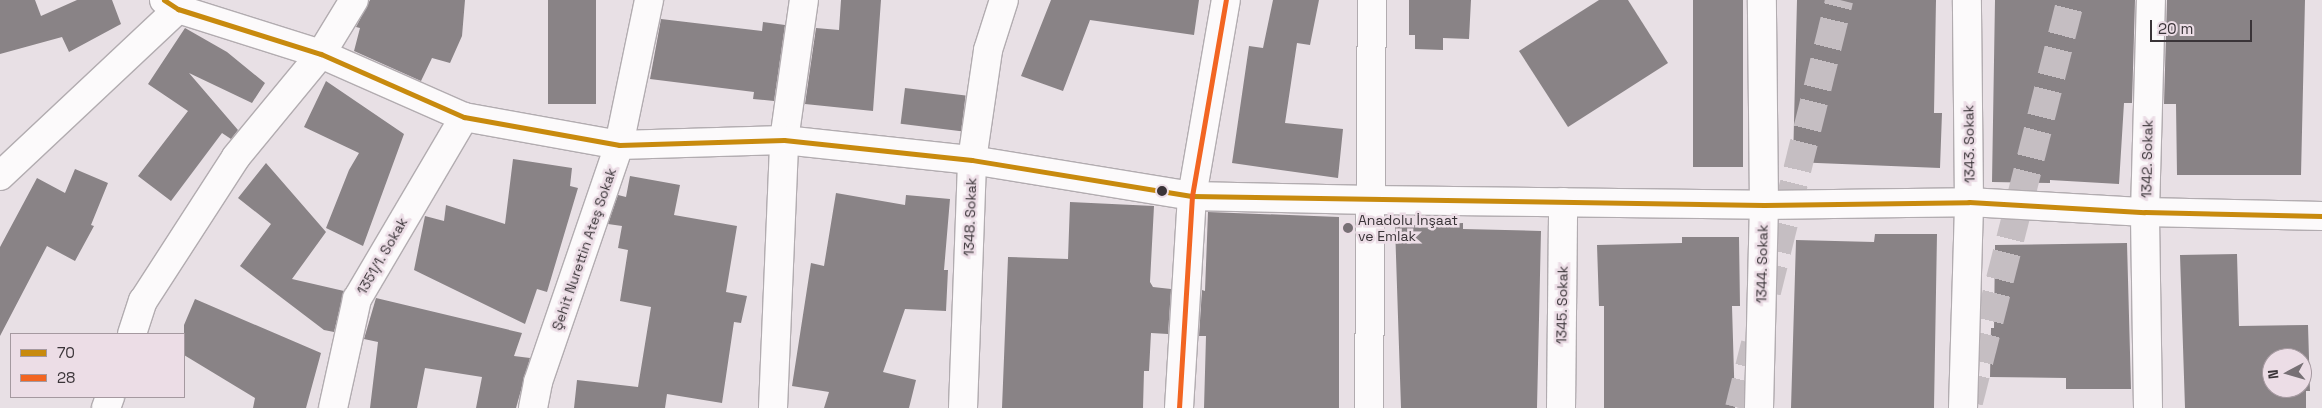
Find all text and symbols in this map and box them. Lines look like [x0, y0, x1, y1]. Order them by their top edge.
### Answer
scale bar [2152, 10, 2254, 42]
text: 20 m [2158, 19, 2193, 38]
street label: 1343. Sokak [1960, 104, 1978, 184]
street label: 1342. Sokak [2138, 119, 2156, 199]
street label: Şehit Nurettin Ateş Sokak [548, 165, 620, 333]
street label: 1348. Sokak [960, 177, 980, 257]
unlabelled marker [1157, 186, 1167, 196]
place label: Anadolu İnşaat ve Emlak [1358, 212, 1458, 244]
street label: 1351/1. Sokak [353, 214, 411, 298]
marker: Anadolu İnşaat ve Emlak [1342, 222, 1354, 234]
street label: 1344. Sokak [1753, 224, 1771, 304]
street label: 1345. Sokak [1553, 265, 1571, 345]
legend [10, 333, 185, 398]
text: 70 [57, 343, 75, 362]
north arrow [2262, 348, 2312, 398]
text: 28 [57, 368, 75, 387]
text: N [2264, 369, 2283, 380]

